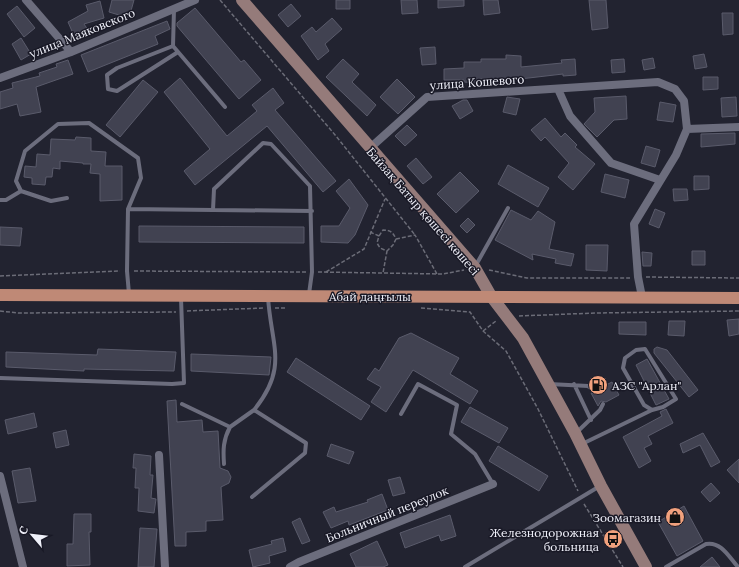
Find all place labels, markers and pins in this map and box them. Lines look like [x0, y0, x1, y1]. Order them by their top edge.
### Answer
fuel station icon: АЗС "Арлан" [587, 374, 609, 396]
place label: АЗС "Арлан" [611, 378, 681, 393]
shop icon: Зоомагазин [664, 506, 686, 528]
place label: Зоомагазин [593, 510, 661, 525]
place label: Железнодорожная больница [490, 525, 599, 554]
bus stop icon: Железнодорожная больница [602, 528, 624, 550]

